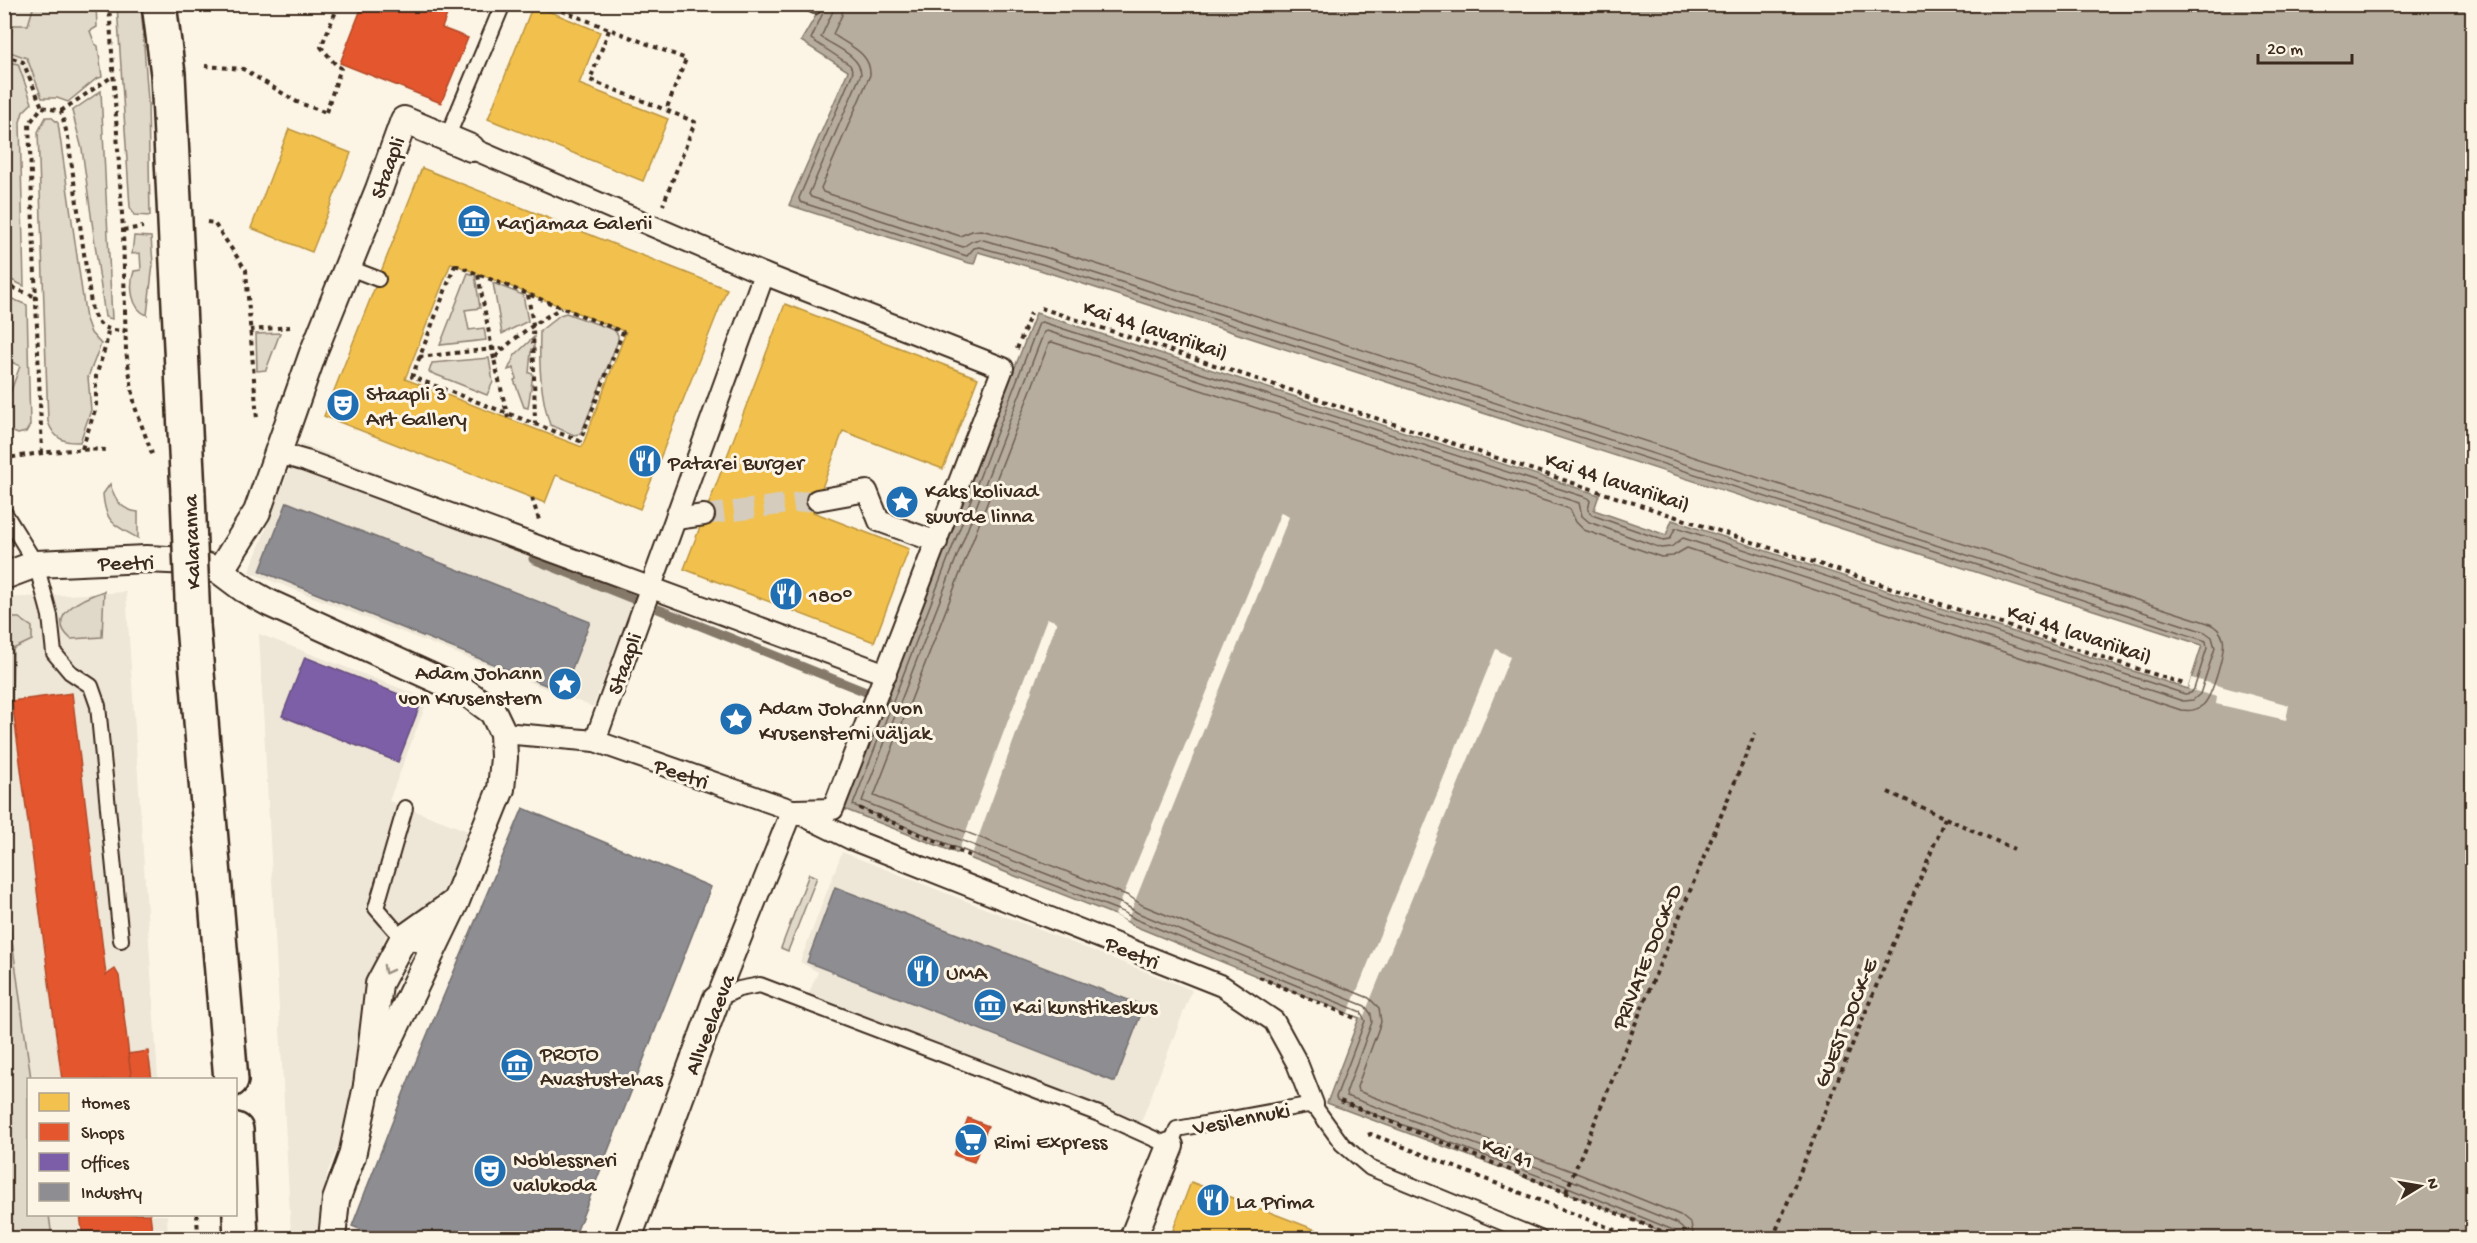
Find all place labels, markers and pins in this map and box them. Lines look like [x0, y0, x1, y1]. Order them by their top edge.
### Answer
museum icon: Karjamaa Galerii [456, 203, 492, 239]
place label: Karjamaa Galerii [497, 212, 653, 238]
place label: Staapli 3 Art Gallery [366, 383, 467, 434]
theatre icon: Staapli 3 Art Gallery [325, 387, 361, 423]
restaurant icon: Patarei Burger [627, 443, 663, 479]
place label: Patarei Burger [667, 452, 806, 478]
place label: Kaks kolivad suurde linna [925, 480, 1040, 531]
place icon: Kaks kolivad suurde linna [884, 484, 920, 520]
restaurant icon: 180° [768, 576, 804, 612]
place label: 180° [808, 585, 852, 611]
place label: Adam Johann von Krusenstern [398, 662, 543, 713]
place icon: Adam Johann von Krusenstern [547, 666, 583, 702]
place label: Adam Johann von Krusensterni väljak [759, 697, 933, 748]
place icon: Adam Johann von Krusensterni väljak [718, 701, 754, 737]
restaurant icon: UMA [905, 953, 941, 989]
place label: UMA [946, 962, 988, 988]
museum icon: Kai kunstikeskus [972, 987, 1008, 1023]
place label: Kai kunstikeskus [1013, 996, 1158, 1022]
place label: PROTO Avastustehas [539, 1043, 664, 1094]
museum icon: PROTO Avastustehas [499, 1047, 535, 1083]
supermarket icon: Rimi Express [953, 1122, 989, 1158]
place label: Rimi Express [994, 1131, 1108, 1157]
place label: Noblessneri valukoda [513, 1149, 617, 1200]
theatre icon: Noblessneri valukoda [472, 1153, 508, 1189]
restaurant icon: La Prima [1195, 1182, 1231, 1218]
place label: La Prima [1236, 1191, 1315, 1217]

